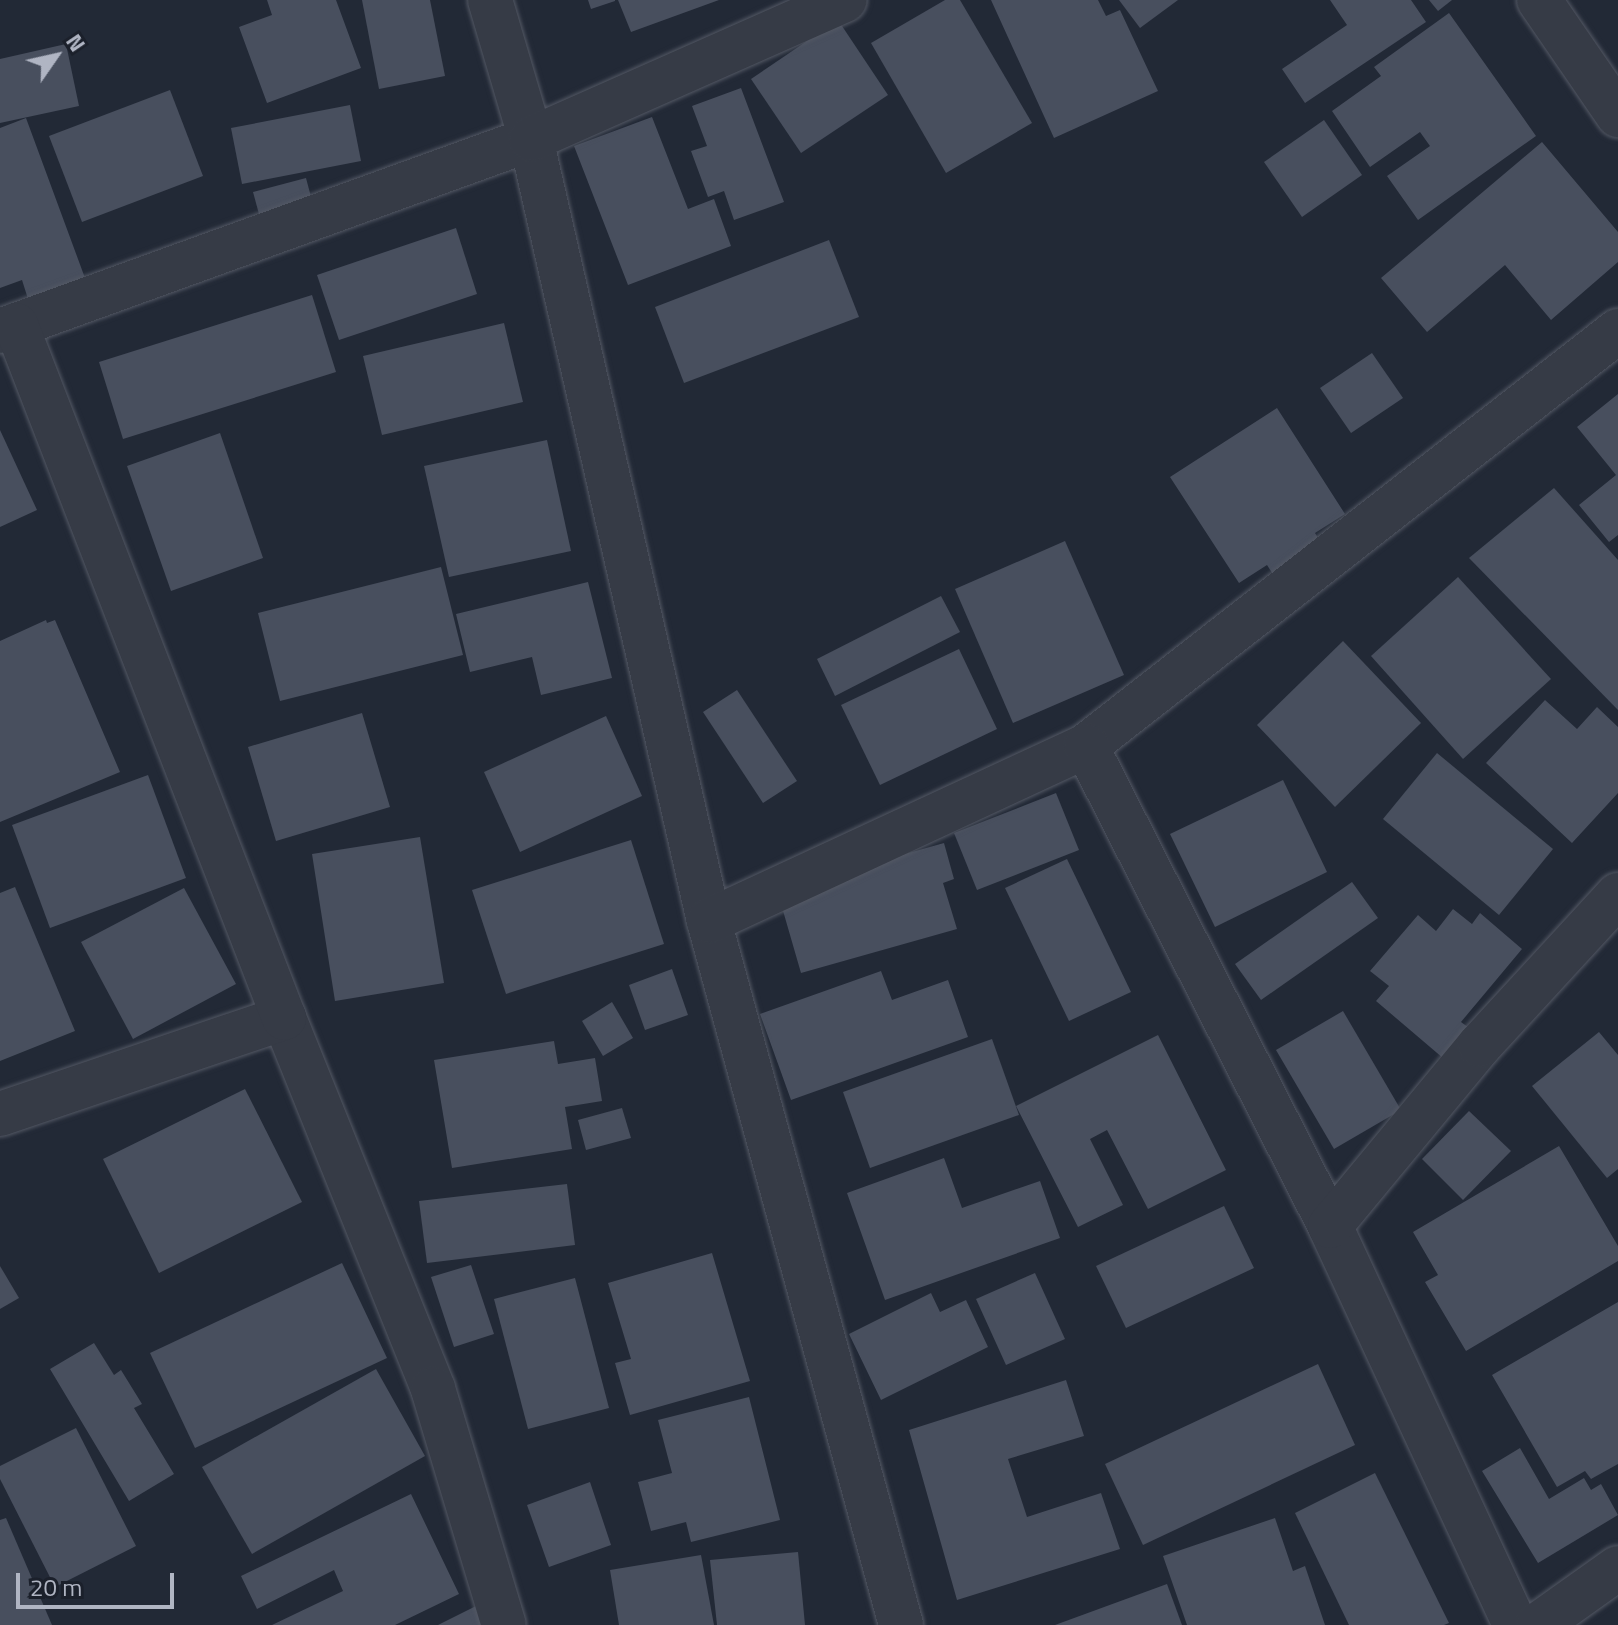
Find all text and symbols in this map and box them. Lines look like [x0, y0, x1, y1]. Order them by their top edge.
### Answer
north arrow [16, 16, 96, 96]
text: N [58, 27, 94, 58]
scale bar [20, 1557, 178, 1607]
text: 20 m [30, 1569, 82, 1605]

